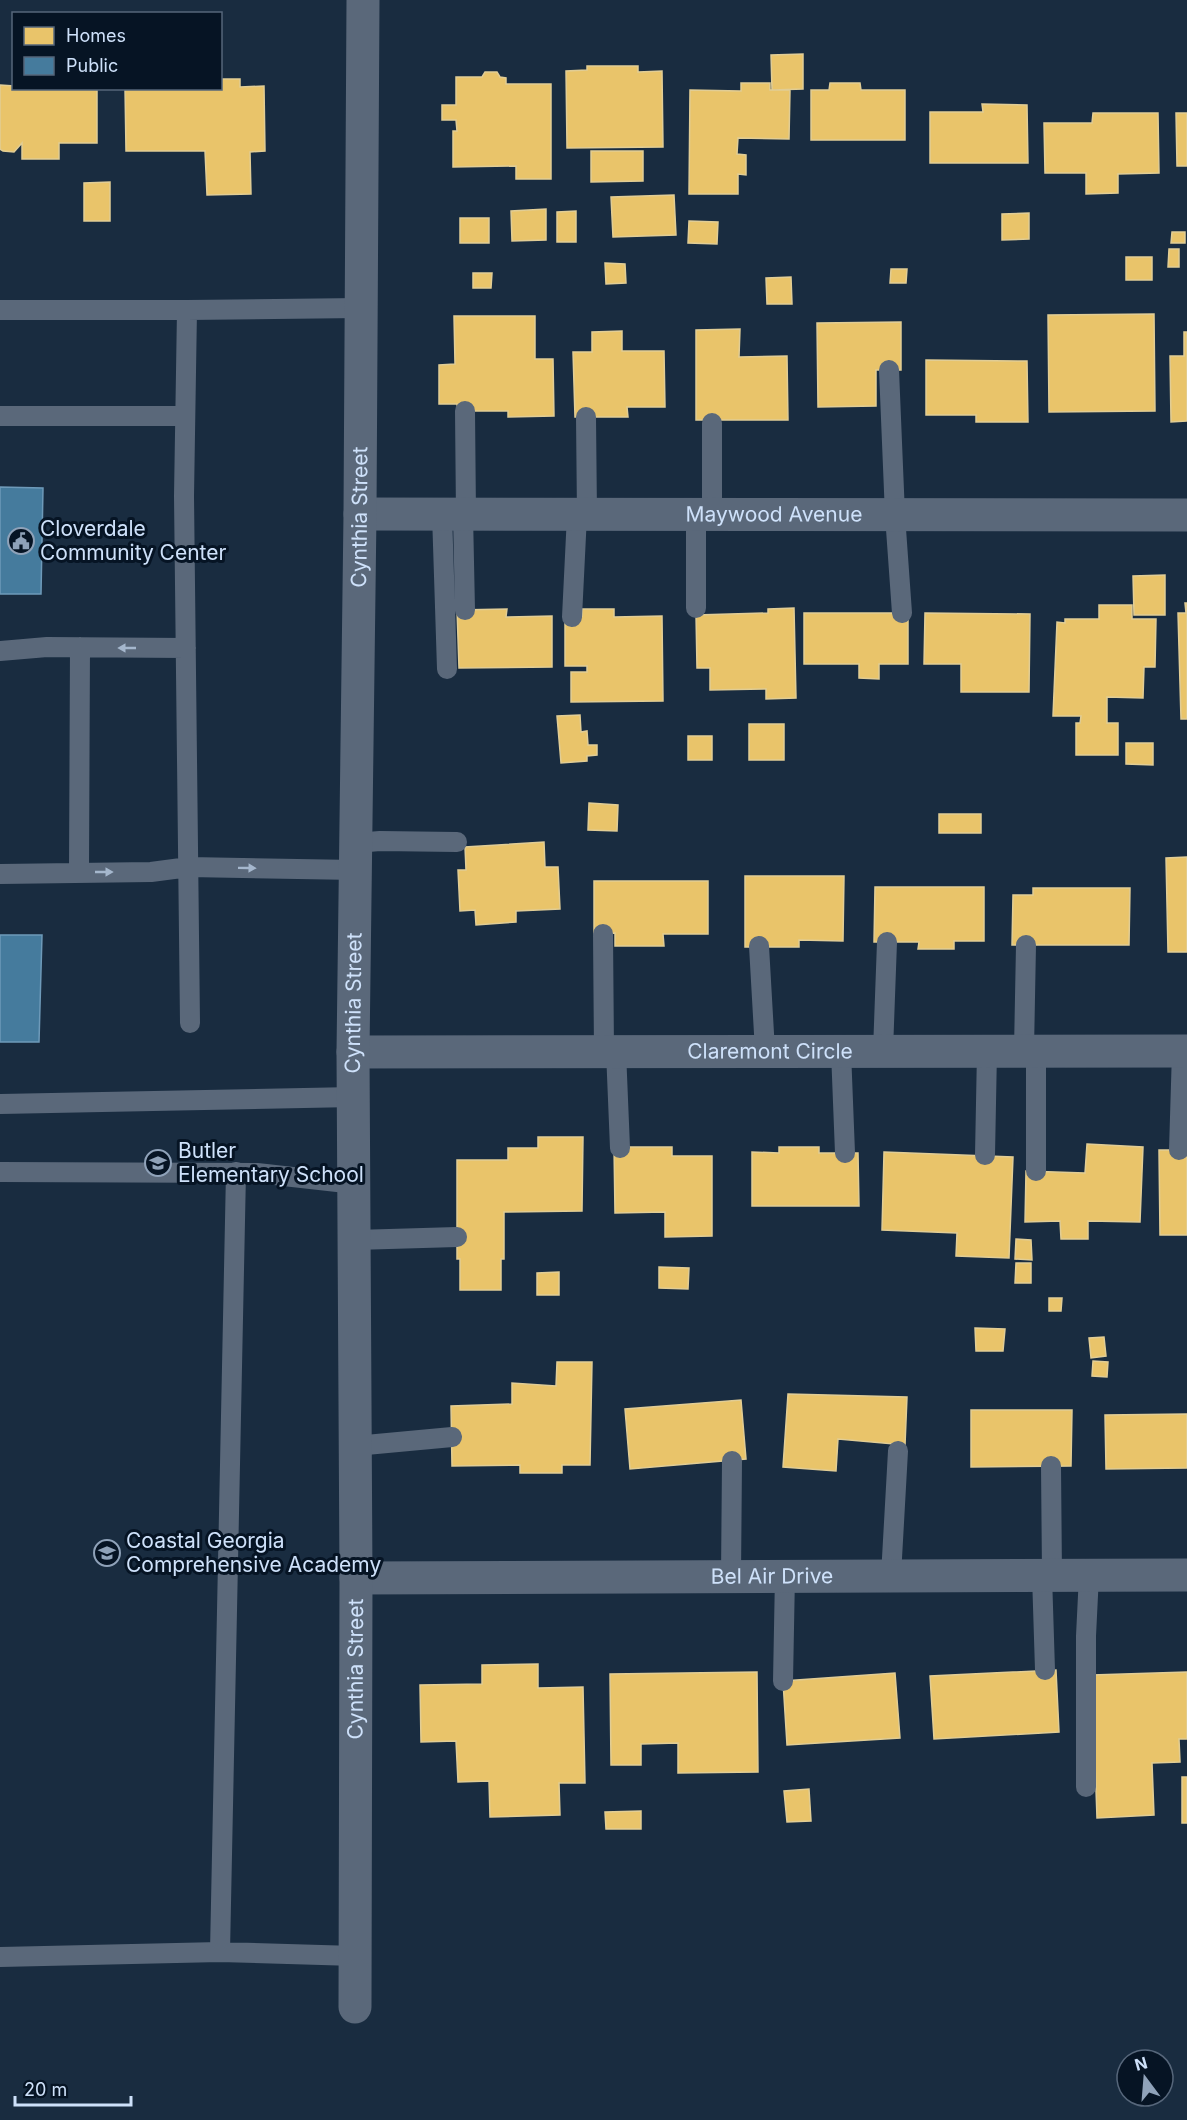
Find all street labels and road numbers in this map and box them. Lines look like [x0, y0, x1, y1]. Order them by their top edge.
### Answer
street label: Cynthia Street [346, 446, 372, 588]
street label: Maywood Avenue [686, 501, 862, 527]
street label: Cynthia Street [340, 932, 367, 1074]
street label: Claremont Circle [687, 1038, 853, 1064]
street label: Bel Air Drive [711, 1563, 833, 1589]
street label: Cynthia Street [343, 1598, 368, 1740]

